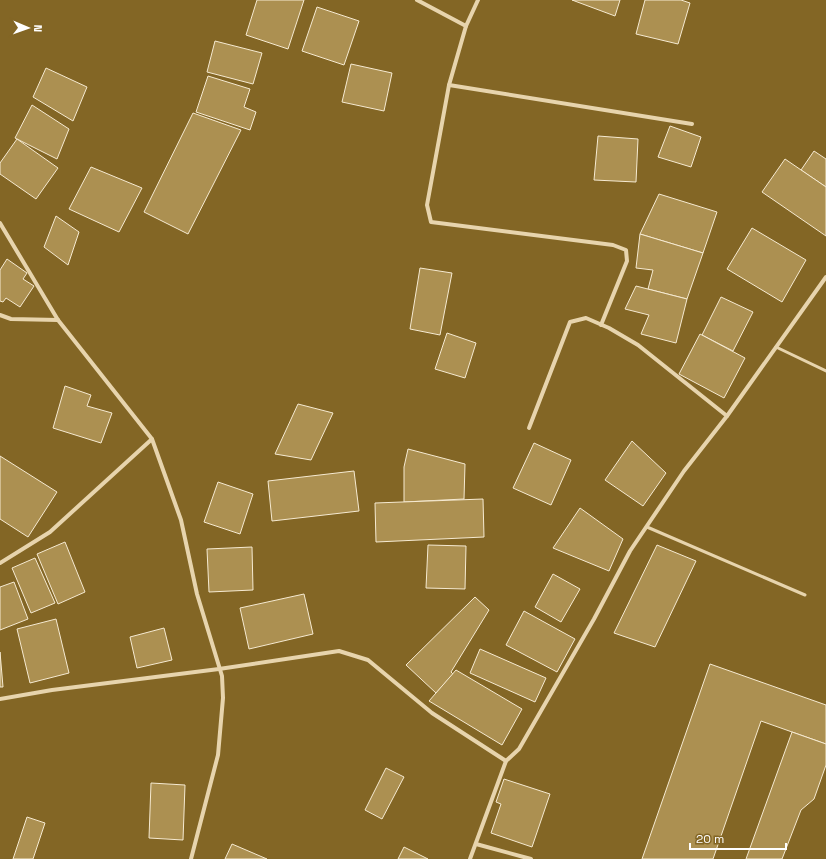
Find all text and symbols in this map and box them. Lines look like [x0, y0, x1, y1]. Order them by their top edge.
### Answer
north arrow [8, 8, 48, 48]
text: N [31, 24, 45, 32]
scale bar [690, 825, 786, 851]
text: 20 m [696, 831, 724, 847]

